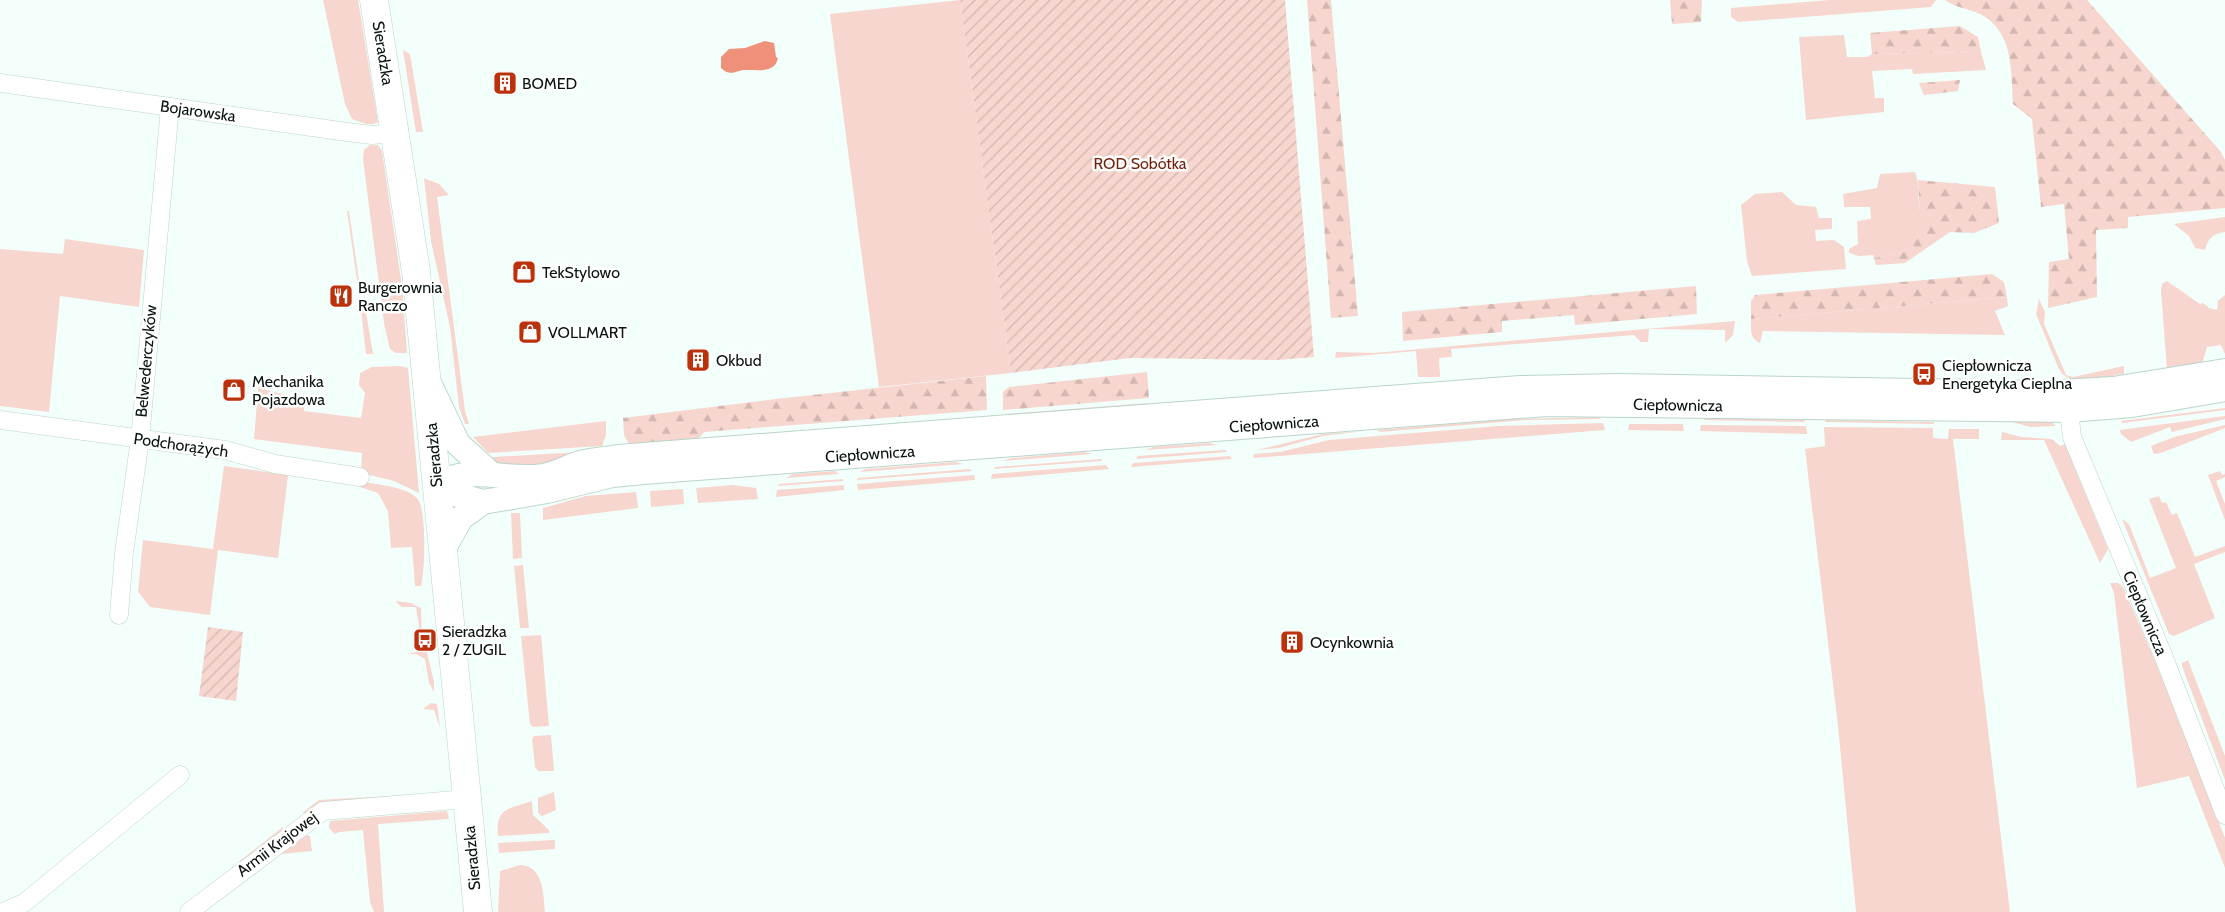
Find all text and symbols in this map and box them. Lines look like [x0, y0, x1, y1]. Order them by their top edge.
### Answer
street label: Sieradzka [369, 20, 397, 87]
building icon: BOMED [492, 70, 518, 96]
place label: BOMED [522, 74, 577, 93]
street label: Bojarowska [159, 96, 237, 126]
park label: ROD Sobótka [1093, 154, 1187, 173]
shop icon: TekStylowo [511, 259, 537, 285]
place label: TekStylowo [542, 263, 620, 282]
place label: Burgerownia Ranczo [358, 278, 442, 315]
restaurant icon: Burgerownia Ranczo [328, 283, 354, 309]
street label: Belwederczyków [132, 303, 160, 418]
shop icon: VOLLMART [517, 319, 543, 345]
place label: VOLLMART [548, 323, 627, 342]
building icon: Okbud [685, 347, 711, 373]
place label: Okbud [716, 351, 762, 370]
place label: Ciepłownicza Energetyka Cieplna [1942, 356, 2072, 393]
bus stop icon: Ciepłownicza Energetyka Cieplna [1911, 361, 1937, 387]
place label: Mechanika Pojazdowa [252, 372, 325, 409]
shop icon: Mechanika Pojazdowa [221, 377, 247, 403]
street label: Ciepłownicza [1633, 395, 1723, 415]
street label: Ciepłownicza [1229, 411, 1320, 437]
street label: Sieradzka [422, 422, 446, 488]
street label: Podchorążych [132, 429, 230, 461]
street label: Ciepłownicza [825, 441, 916, 467]
street label: Ciepłownicza [2119, 568, 2171, 658]
place label: Sieradzka 2 / ZUGIL [442, 622, 507, 659]
bus stop icon: Sieradzka 2 / ZUGIL [412, 627, 438, 653]
building icon: Ocynkownia [1279, 629, 1305, 655]
place label: Ocynkownia [1310, 633, 1394, 652]
street label: Armii Krajowej [233, 807, 321, 881]
street label: Sieradzka [460, 825, 484, 891]

